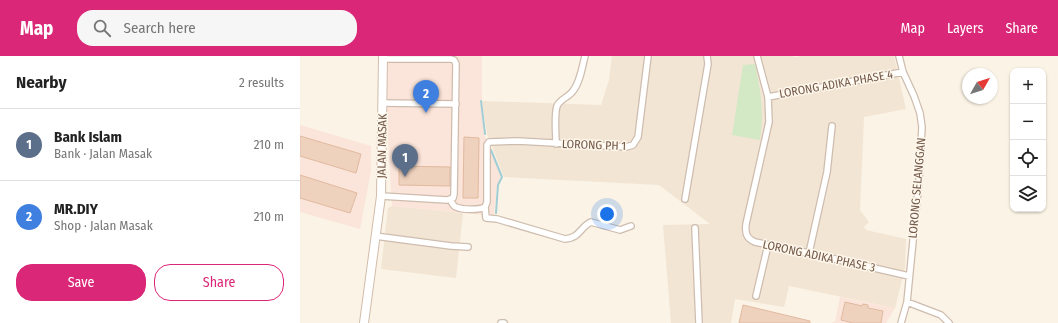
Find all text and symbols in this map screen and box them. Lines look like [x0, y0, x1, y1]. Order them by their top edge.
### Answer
search box [77, 10, 357, 46]
text: Map [20, 17, 53, 40]
icon: search [91, 17, 113, 39]
text: Search here [123, 19, 196, 37]
text: Map [901, 20, 925, 37]
text: Layers [947, 20, 983, 37]
text: Share [1005, 20, 1038, 37]
street label: LORONG ADIKA PHASE 4 [778, 67, 894, 101]
north arrow [962, 68, 998, 104]
map controls [1010, 68, 1046, 212]
button: + [1010, 68, 1046, 104]
text: Nearby [16, 72, 67, 93]
text: 2 results [239, 75, 284, 90]
pin: 2 [413, 80, 439, 113]
button: − [1010, 104, 1046, 140]
street label: JALAN MASAK [374, 113, 390, 178]
text: Bank Islam [54, 128, 122, 146]
text: 1 [26, 137, 32, 152]
text: 210 m [254, 137, 284, 152]
street label: LORONG PH 1 [562, 137, 626, 153]
street label: LORONG SELANGGAN [906, 137, 928, 239]
button: locate [1010, 140, 1046, 176]
pin: 1 [392, 144, 418, 177]
text: Bank · Jalan Masak [54, 146, 152, 161]
button: layers [1010, 176, 1046, 212]
text: MR.DIY [54, 200, 98, 218]
your location [597, 204, 617, 224]
text: 2 [26, 209, 32, 224]
text: 210 m [254, 209, 284, 224]
text: Shop · Jalan Masak [54, 218, 153, 233]
street label: LORONG ADIKA PHASE 3 [761, 237, 877, 275]
button: Save [16, 264, 146, 301]
button: Share [154, 264, 284, 301]

